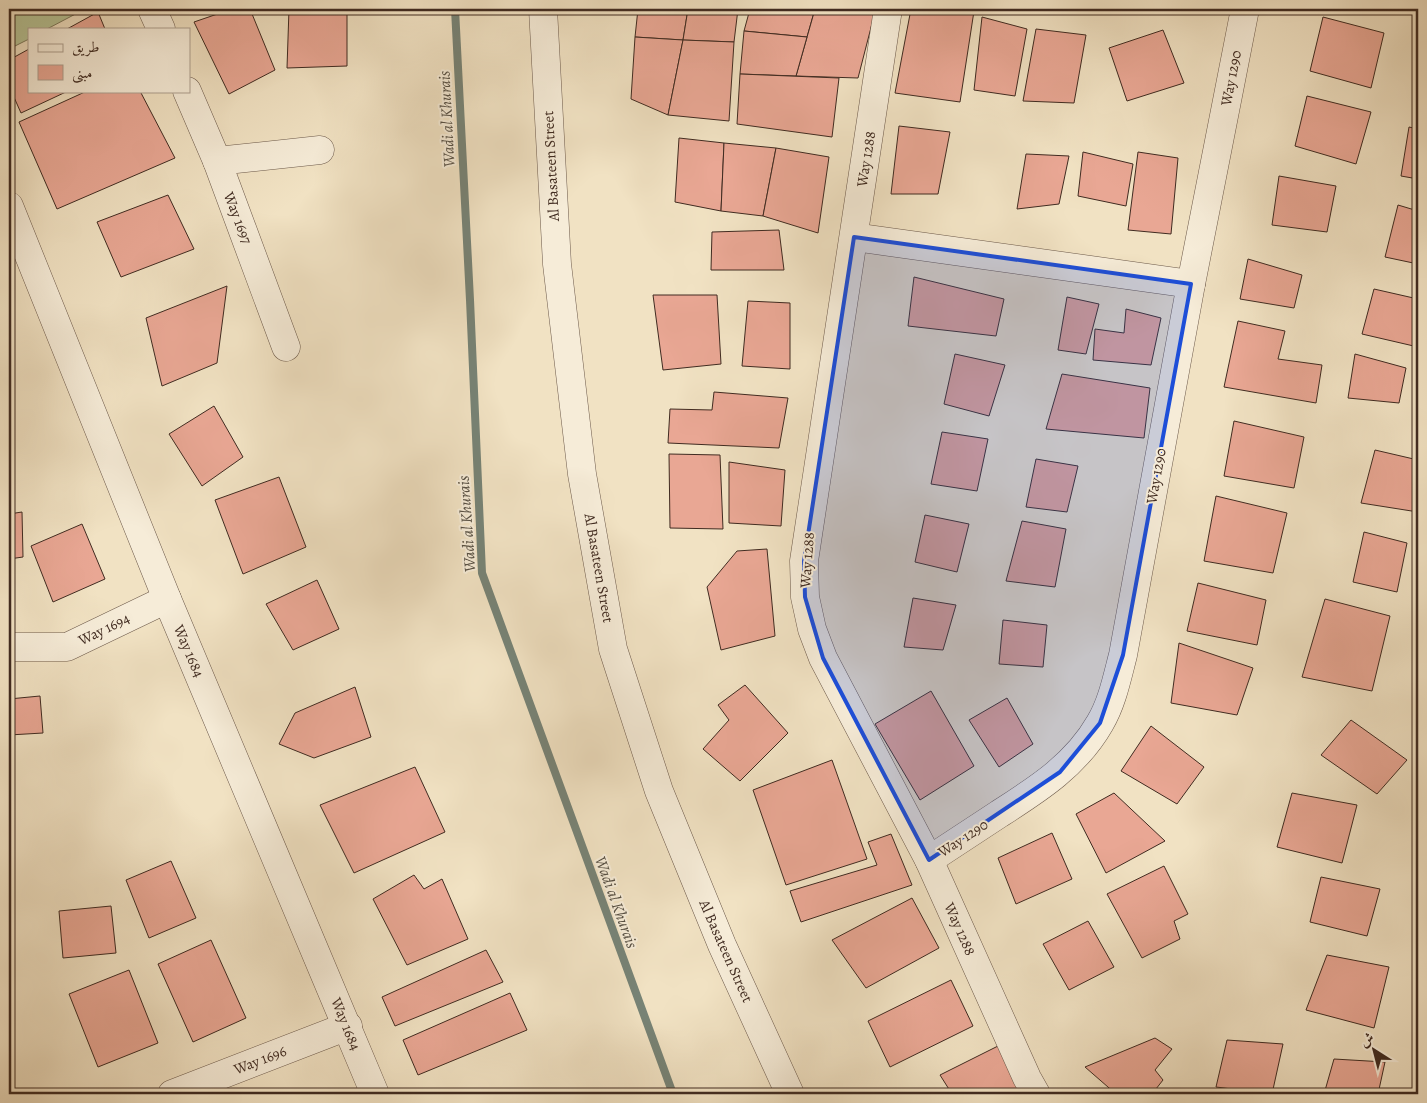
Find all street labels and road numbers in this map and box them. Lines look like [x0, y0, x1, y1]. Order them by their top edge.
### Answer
street label: Way 1290 [1216, 48, 1246, 108]
street label: Al Basateen Street [538, 110, 564, 223]
street label: Way 1288 [852, 130, 880, 189]
street label: Way 1697 [219, 188, 257, 248]
street label: Way 1290 [1141, 447, 1171, 506]
street label: Al Basateen Street [579, 511, 618, 624]
street label: Way 1288 [795, 531, 819, 590]
street label: Way 1694 [74, 608, 133, 650]
street label: Way 1684 [169, 621, 209, 681]
street label: Way 1290 [933, 814, 992, 862]
street label: Al Basateen Street [694, 896, 758, 1006]
street label: Way 1288 [939, 898, 981, 959]
street label: Way 1684 [326, 994, 366, 1054]
street label: Way 1696 [230, 1041, 289, 1080]

